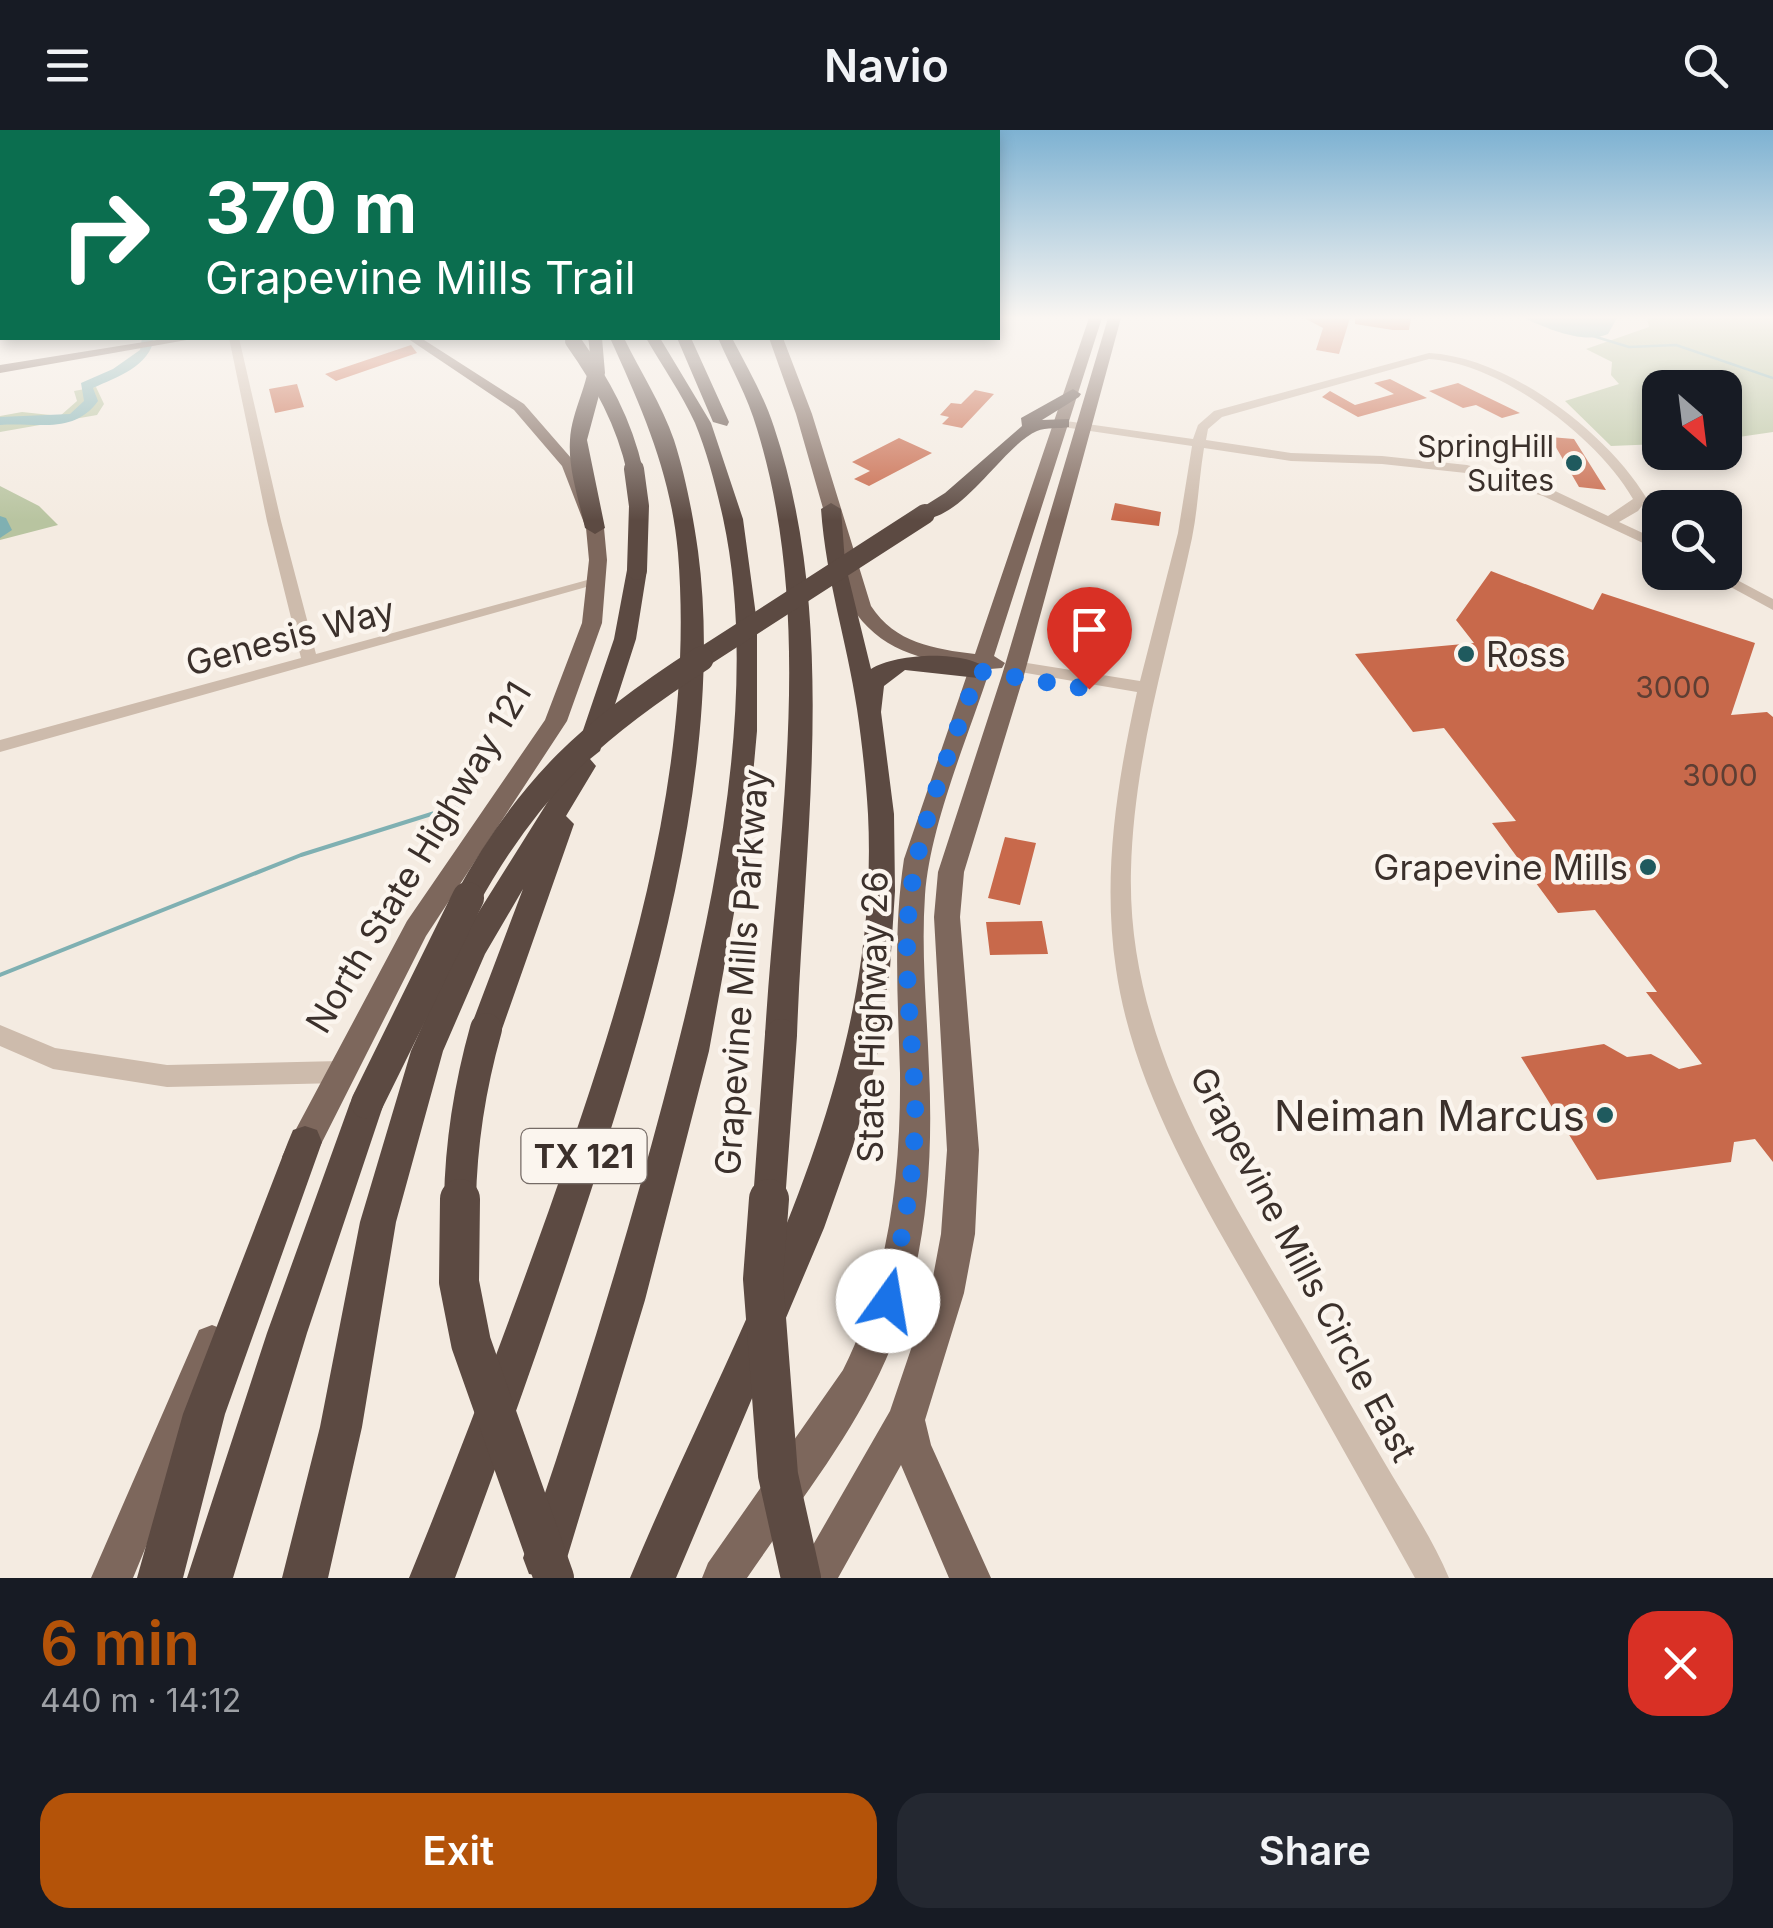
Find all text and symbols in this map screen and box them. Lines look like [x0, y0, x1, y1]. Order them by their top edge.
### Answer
icon: menu [40, 38, 95, 93]
text: Navio [824, 38, 949, 93]
icon: search [1678, 38, 1733, 93]
text: 370 m [205, 165, 417, 250]
icon: right [40, 170, 170, 300]
text: Grapevine Mills Trail [205, 250, 636, 305]
north arrow [1642, 370, 1742, 470]
map controls [1642, 370, 1742, 590]
place label: SpringHill Suites [1417, 428, 1554, 498]
marker: SpringHill Suites [1563, 452, 1585, 474]
button: search [1642, 490, 1742, 590]
pin [1047, 587, 1132, 690]
street label: Genesis Way [181, 588, 399, 684]
icon: arrive [1062, 602, 1117, 657]
place label: Ross [1486, 633, 1566, 675]
marker: Ross [1455, 643, 1477, 665]
house number: 3000 [1635, 669, 1711, 705]
street label: North State Highway 121 [296, 674, 540, 1040]
house number: 3000 [1682, 757, 1758, 793]
street label: Grapevine Mills Parkway [706, 768, 776, 1176]
place label: Grapevine Mills [1373, 846, 1628, 888]
marker: Grapevine Mills [1637, 856, 1659, 878]
street label: State Highway 26 [848, 871, 896, 1163]
street label: Grapevine Mills Circle East [1182, 1060, 1426, 1468]
place label: Neiman Marcus [1274, 1090, 1585, 1141]
marker: Neiman Marcus [1594, 1104, 1616, 1126]
road number: TX 121 [522, 1129, 646, 1183]
position arrow [836, 1249, 940, 1353]
text: 6 min [40, 1607, 200, 1679]
button: close [1628, 1611, 1733, 1716]
text: 440 m · 14:12 [40, 1681, 241, 1720]
button: Exit [40, 1793, 877, 1908]
button: Share [897, 1793, 1733, 1908]

